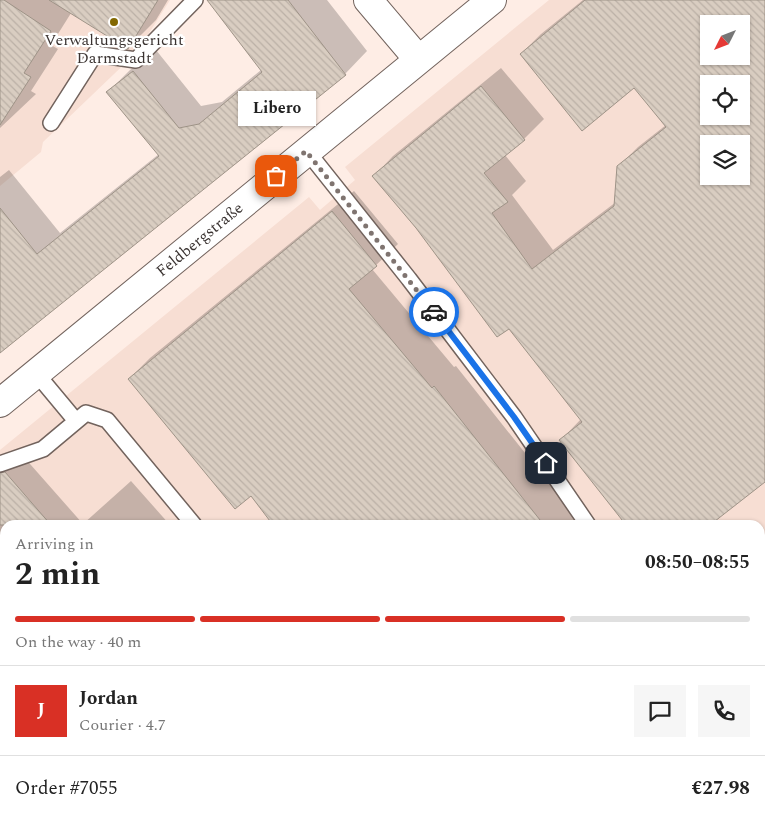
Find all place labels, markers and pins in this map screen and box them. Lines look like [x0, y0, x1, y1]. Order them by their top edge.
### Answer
marker: Verwaltungsgericht Darmstadt [108, 16, 120, 28]
place label: Verwaltungsgericht Darmstadt [44, 28, 184, 70]
callout: Libero [237, 91, 315, 126]
pin [255, 155, 297, 197]
pin [525, 442, 567, 484]

